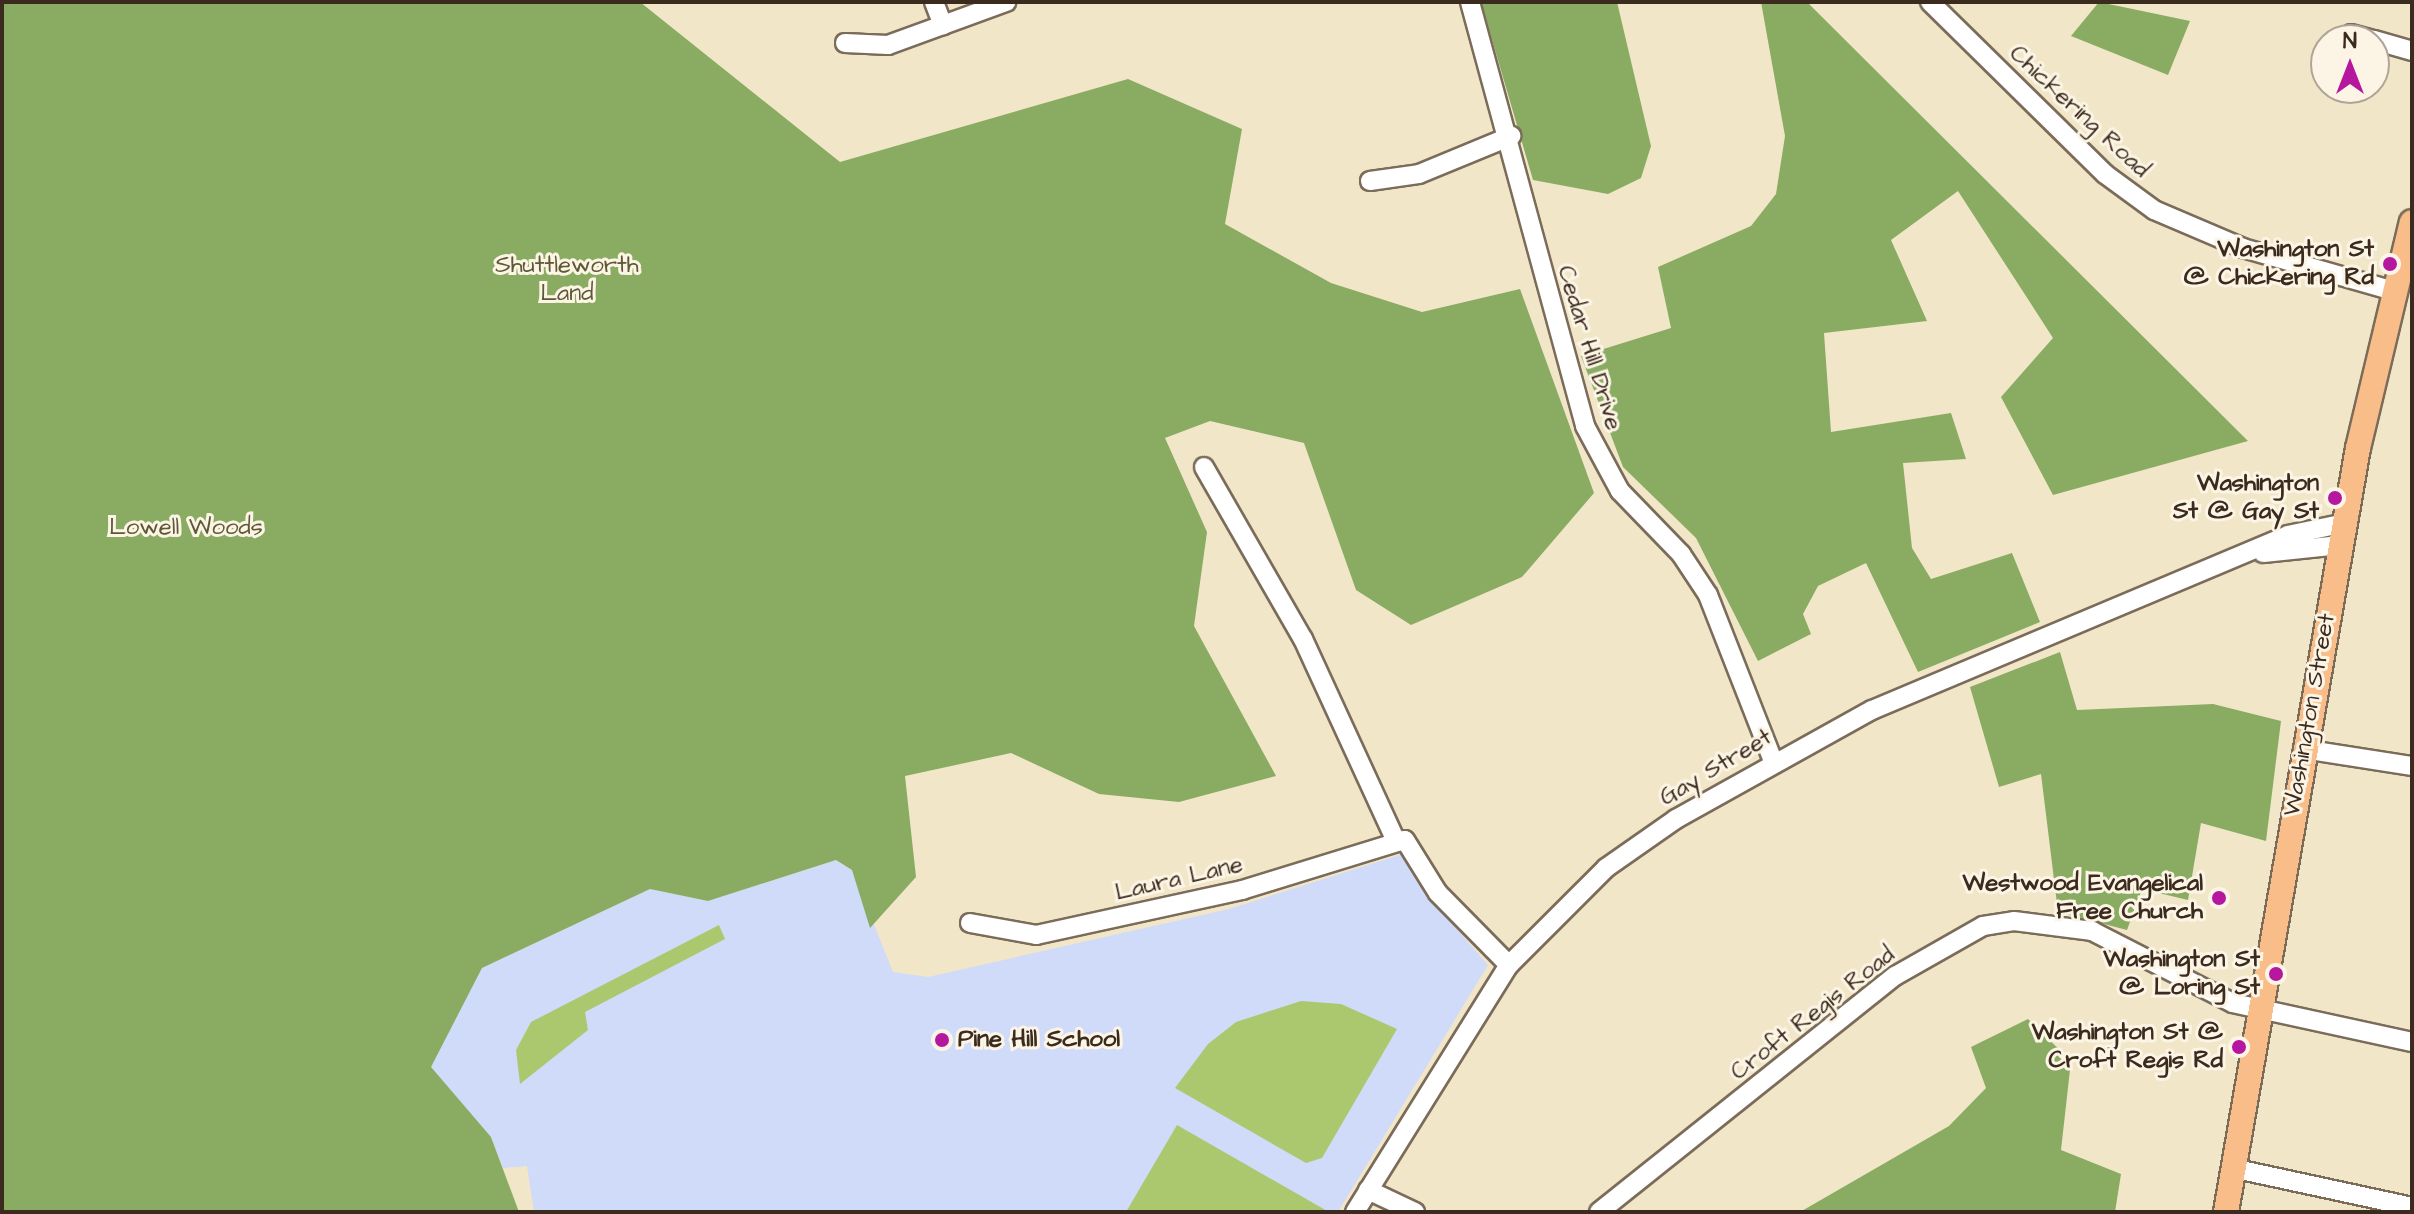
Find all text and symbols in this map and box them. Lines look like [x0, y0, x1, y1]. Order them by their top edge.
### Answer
north arrow [2310, 24, 2390, 104]
text: N [2343, 26, 2357, 57]
street label: Chickering Road [2003, 40, 2155, 184]
place label: Washington St @ Chickering Rd [2184, 236, 2374, 292]
park label: Shuttleworth Land [495, 252, 639, 308]
marker: Washington St @ Chickering Rd [2381, 255, 2399, 273]
street label: Cedar Hill Drive [1550, 262, 1628, 434]
place label: Washington St @ Gay St [2173, 470, 2319, 526]
marker: Washington St @ Gay St [2326, 489, 2344, 507]
park label: Lowell Woods [109, 514, 263, 542]
street label: Washington Street [2278, 611, 2342, 819]
street label: Gay Street [1655, 723, 1777, 813]
street label: Laura Lane [1112, 850, 1246, 908]
place label: Westwood Evangelical Free Church [1963, 870, 2203, 926]
marker: Westwood Evangelical Free Church [2210, 889, 2228, 907]
street label: Croft Regis Road [1725, 941, 1901, 1087]
place label: Washington St @ Loring St [2103, 946, 2260, 1002]
marker: Washington St @ Loring St [2267, 965, 2285, 983]
place label: Washington St @ Croft Regis Rd [2032, 1019, 2223, 1075]
place label: Pine Hill School [958, 1026, 1120, 1054]
marker: Pine Hill School [933, 1031, 951, 1049]
marker: Washington St @ Croft Regis Rd [2230, 1038, 2248, 1056]

